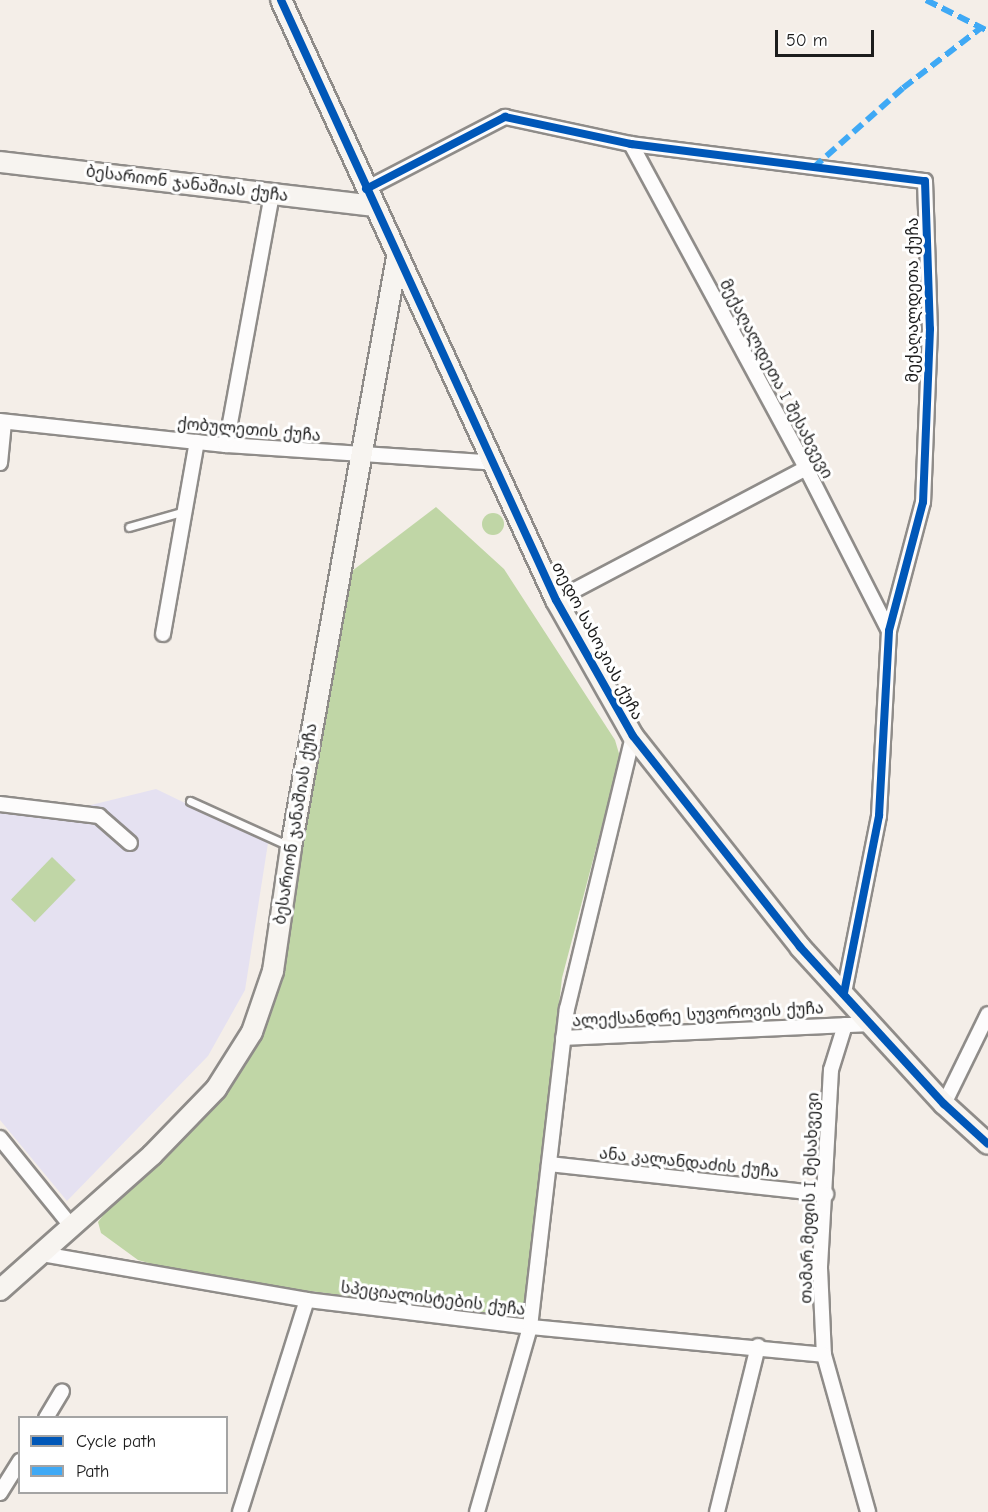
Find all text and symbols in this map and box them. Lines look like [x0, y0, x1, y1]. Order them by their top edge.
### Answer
scale bar [778, 18, 877, 56]
text: 50 m [786, 30, 828, 51]
street label: ბესარიონ ჯანაშიას ქუჩა [85, 162, 289, 206]
street label: მექაღალდეთა ქუჩა [903, 218, 923, 382]
street label: მექაღალდეთა I შესახვევი [715, 276, 837, 482]
street label: ქობულეთის ქუჩა [177, 414, 321, 446]
street label: თედო სახოკიას ქუჩა [547, 559, 647, 723]
street label: ბესარიონ ჯანაშიას ქუჩა [271, 722, 321, 926]
street label: ალექსანდრე სუვოროვის ქუჩა [572, 999, 824, 1031]
street label: თამარ მეფის I შესახვევი [797, 1092, 823, 1304]
street label: ანა კალანდაძის ქუჩა [598, 1144, 780, 1182]
street label: სპეციალისტების ქუჩა [340, 1278, 526, 1320]
legend [18, 1416, 228, 1494]
text: Cycle path [76, 1431, 156, 1452]
text: Path [76, 1461, 109, 1482]

